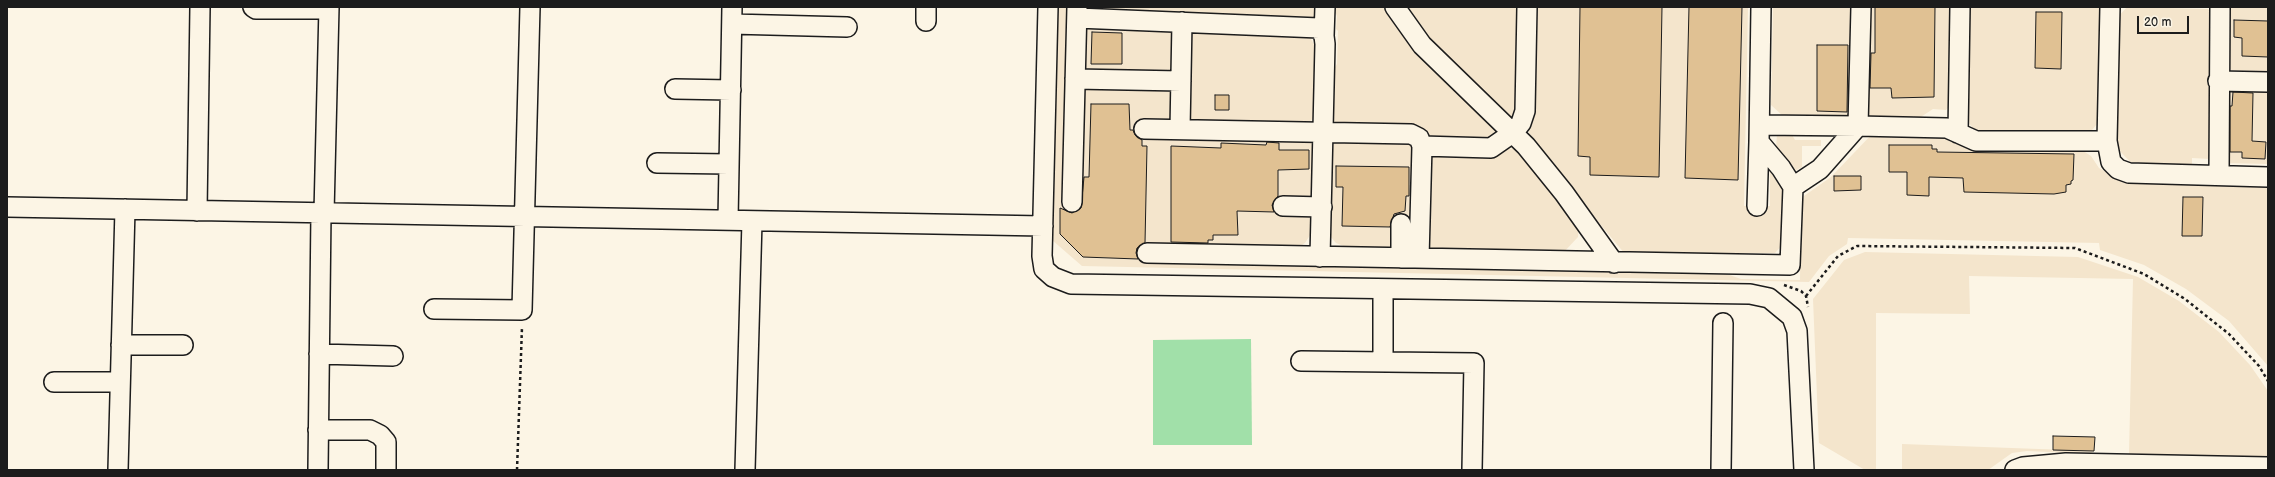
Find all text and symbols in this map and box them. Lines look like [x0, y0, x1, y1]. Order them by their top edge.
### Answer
scale bar [2139, 8, 2191, 34]
text: 20 m [2144, 15, 2171, 30]

